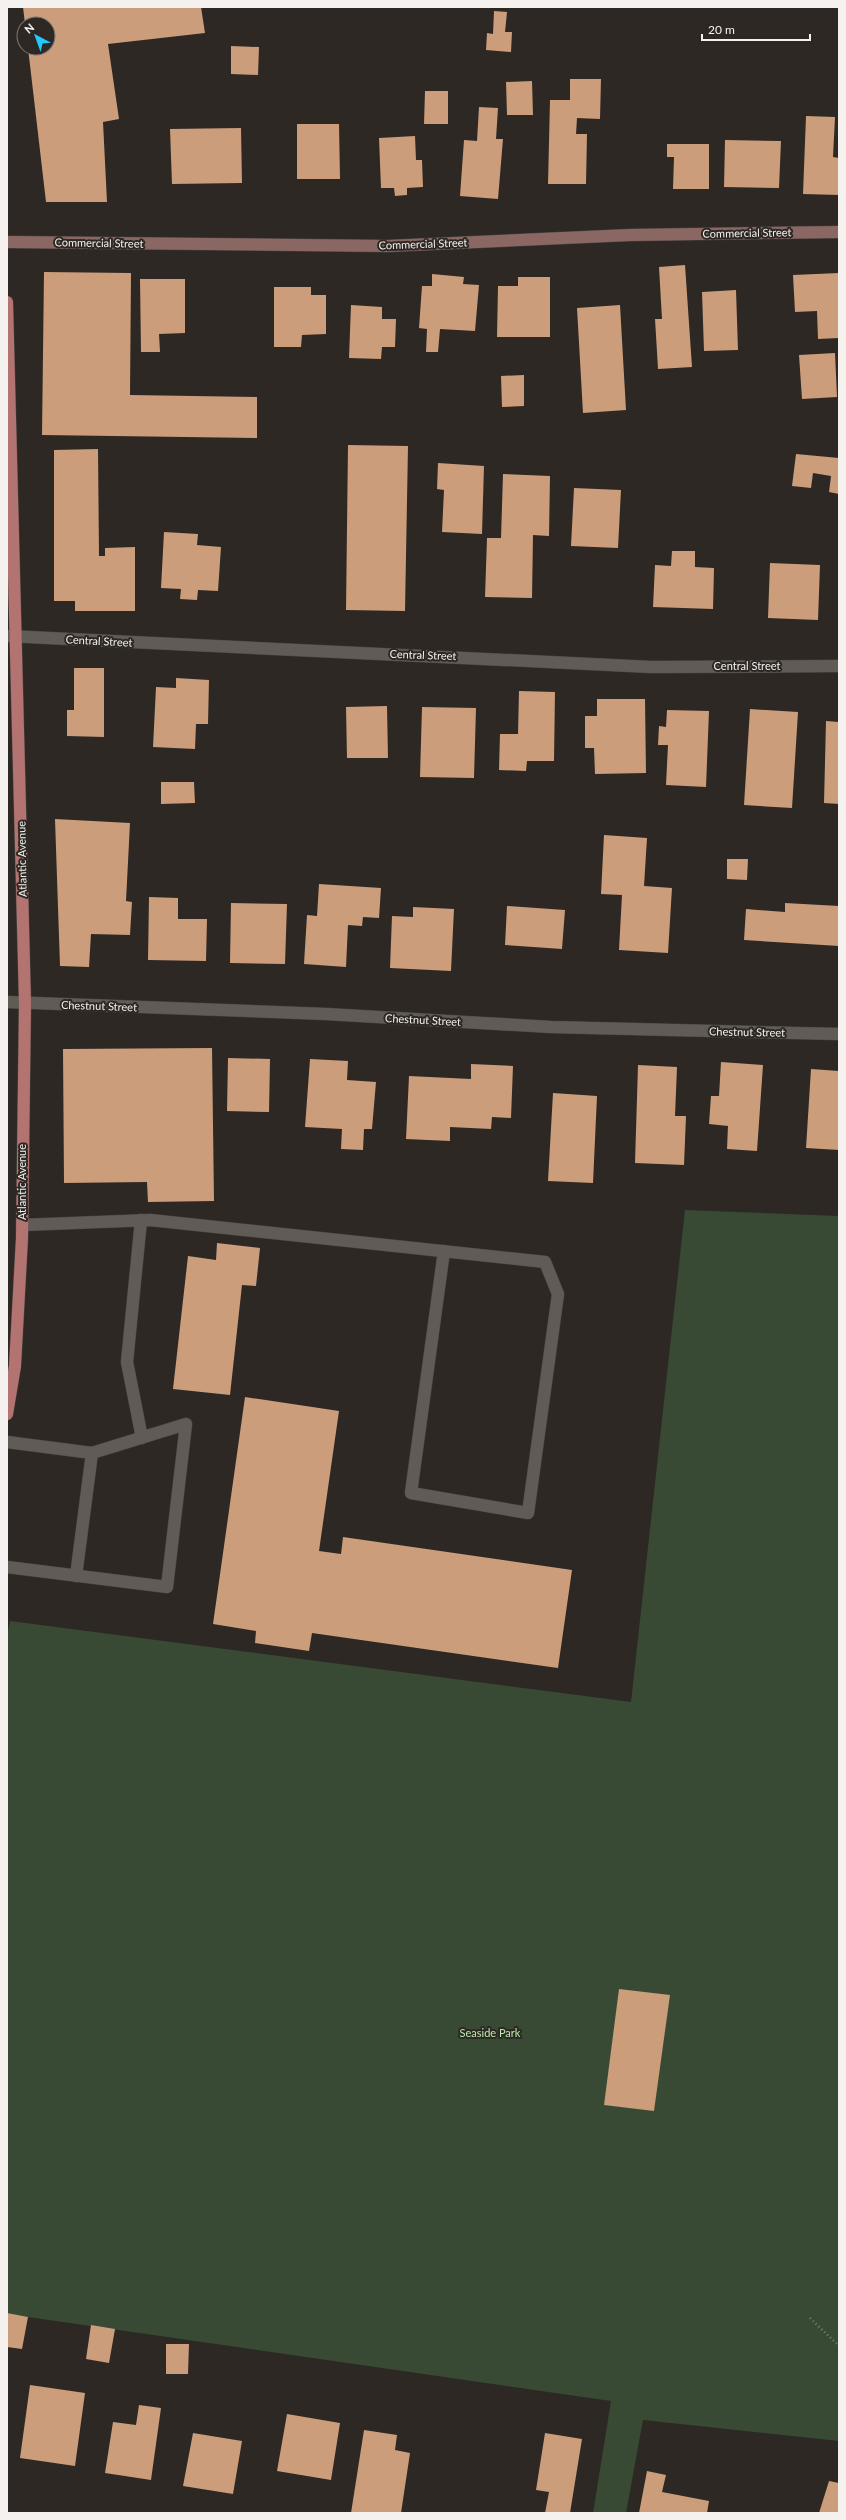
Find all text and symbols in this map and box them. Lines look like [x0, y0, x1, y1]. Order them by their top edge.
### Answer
north arrow [16, 16, 56, 56]
scale bar [702, 16, 810, 42]
text: N [22, 20, 37, 36]
text: 20 m [708, 22, 735, 37]
street label: Commercial Street [702, 225, 792, 240]
street label: Commercial Street [54, 235, 144, 250]
street label: Commercial Street [378, 235, 468, 252]
street label: Central Street [65, 632, 133, 649]
street label: Central Street [389, 647, 457, 662]
street label: Central Street [714, 659, 780, 672]
street label: Atlantic Avenue [14, 821, 29, 897]
street label: Chestnut Street [61, 998, 137, 1013]
street label: Chestnut Street [385, 1011, 461, 1028]
street label: Chestnut Street [709, 1024, 785, 1039]
street label: Atlantic Avenue [15, 1144, 28, 1220]
park label: Seaside Park [460, 2026, 521, 2039]

